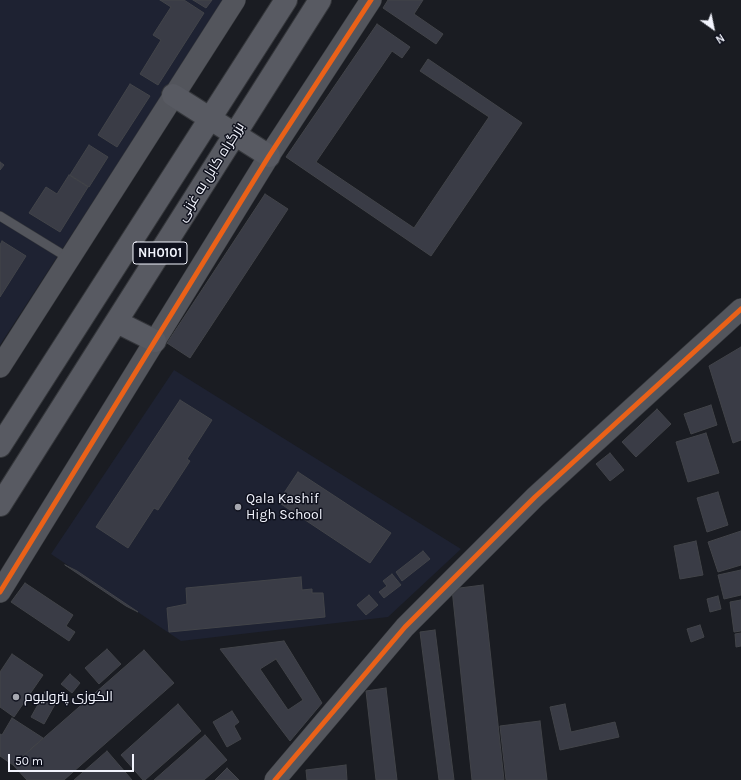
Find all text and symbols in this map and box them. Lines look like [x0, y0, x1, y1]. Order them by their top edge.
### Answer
north arrow [693, 8, 733, 48]
text: N [713, 31, 727, 46]
street label: بزرگراه کابل به غزنی [174, 119, 248, 225]
road number: NH0101 [133, 242, 187, 264]
place label: Qala Kashif High School [246, 491, 323, 524]
marker: Qala Kashif High School [233, 502, 243, 512]
place label: الکوزی پترولیوم [24, 689, 113, 705]
marker: الکوزی پترولیوم [11, 692, 21, 702]
scale bar [10, 746, 136, 772]
text: 50 m [15, 754, 43, 768]

